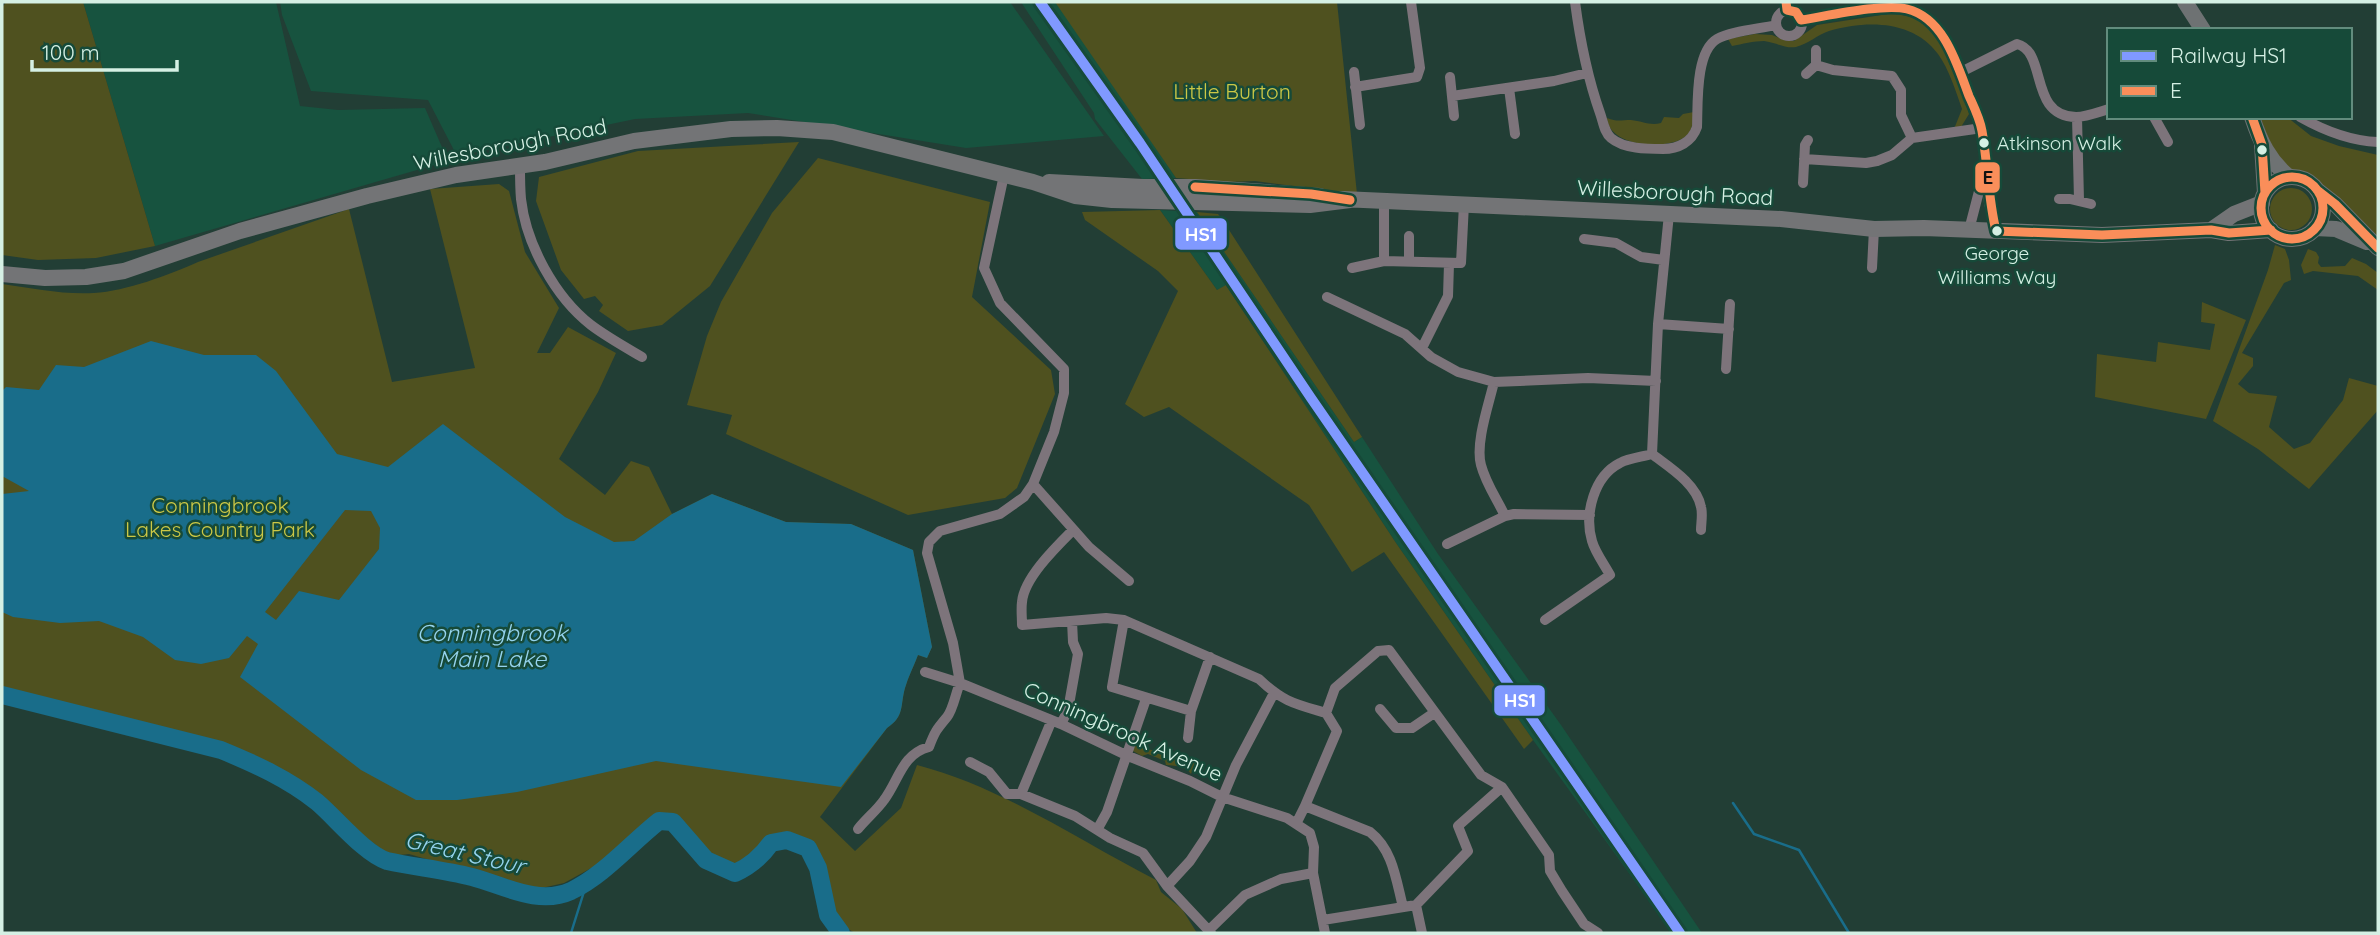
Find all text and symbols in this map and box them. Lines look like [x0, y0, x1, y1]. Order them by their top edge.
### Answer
scale bar [32, 28, 177, 72]
legend [2107, 28, 2352, 119]
text: 100 m [42, 39, 100, 65]
text: Railway HS1 [2170, 42, 2287, 68]
text: E [2170, 77, 2182, 103]
park label: Little Burton [1173, 78, 1291, 104]
street label: Willesborough Road [411, 113, 609, 176]
place label: Atkinson Walk [1997, 131, 2122, 155]
marker: Atkinson Walk [1977, 136, 1991, 150]
unlabelled marker [2255, 143, 2269, 157]
line badge: E [1974, 161, 2001, 194]
text: E [1983, 165, 1994, 189]
street label: Willesborough Road [1576, 174, 1774, 210]
line badge: HS1 [1174, 217, 1228, 251]
text: HS1 [1185, 222, 1217, 246]
marker: George Williams Way [1990, 224, 2004, 238]
place label: George Williams Way [1938, 241, 2056, 289]
park label: Conningbrook Lakes Country Park [125, 492, 315, 542]
water label: Conningbrook Main Lake [417, 618, 569, 673]
street label: Conningbrook Avenue [1020, 676, 1227, 787]
line badge: HS1 [1493, 684, 1546, 717]
text: HS1 [1504, 688, 1536, 712]
water label: Great Stour [402, 825, 531, 881]

